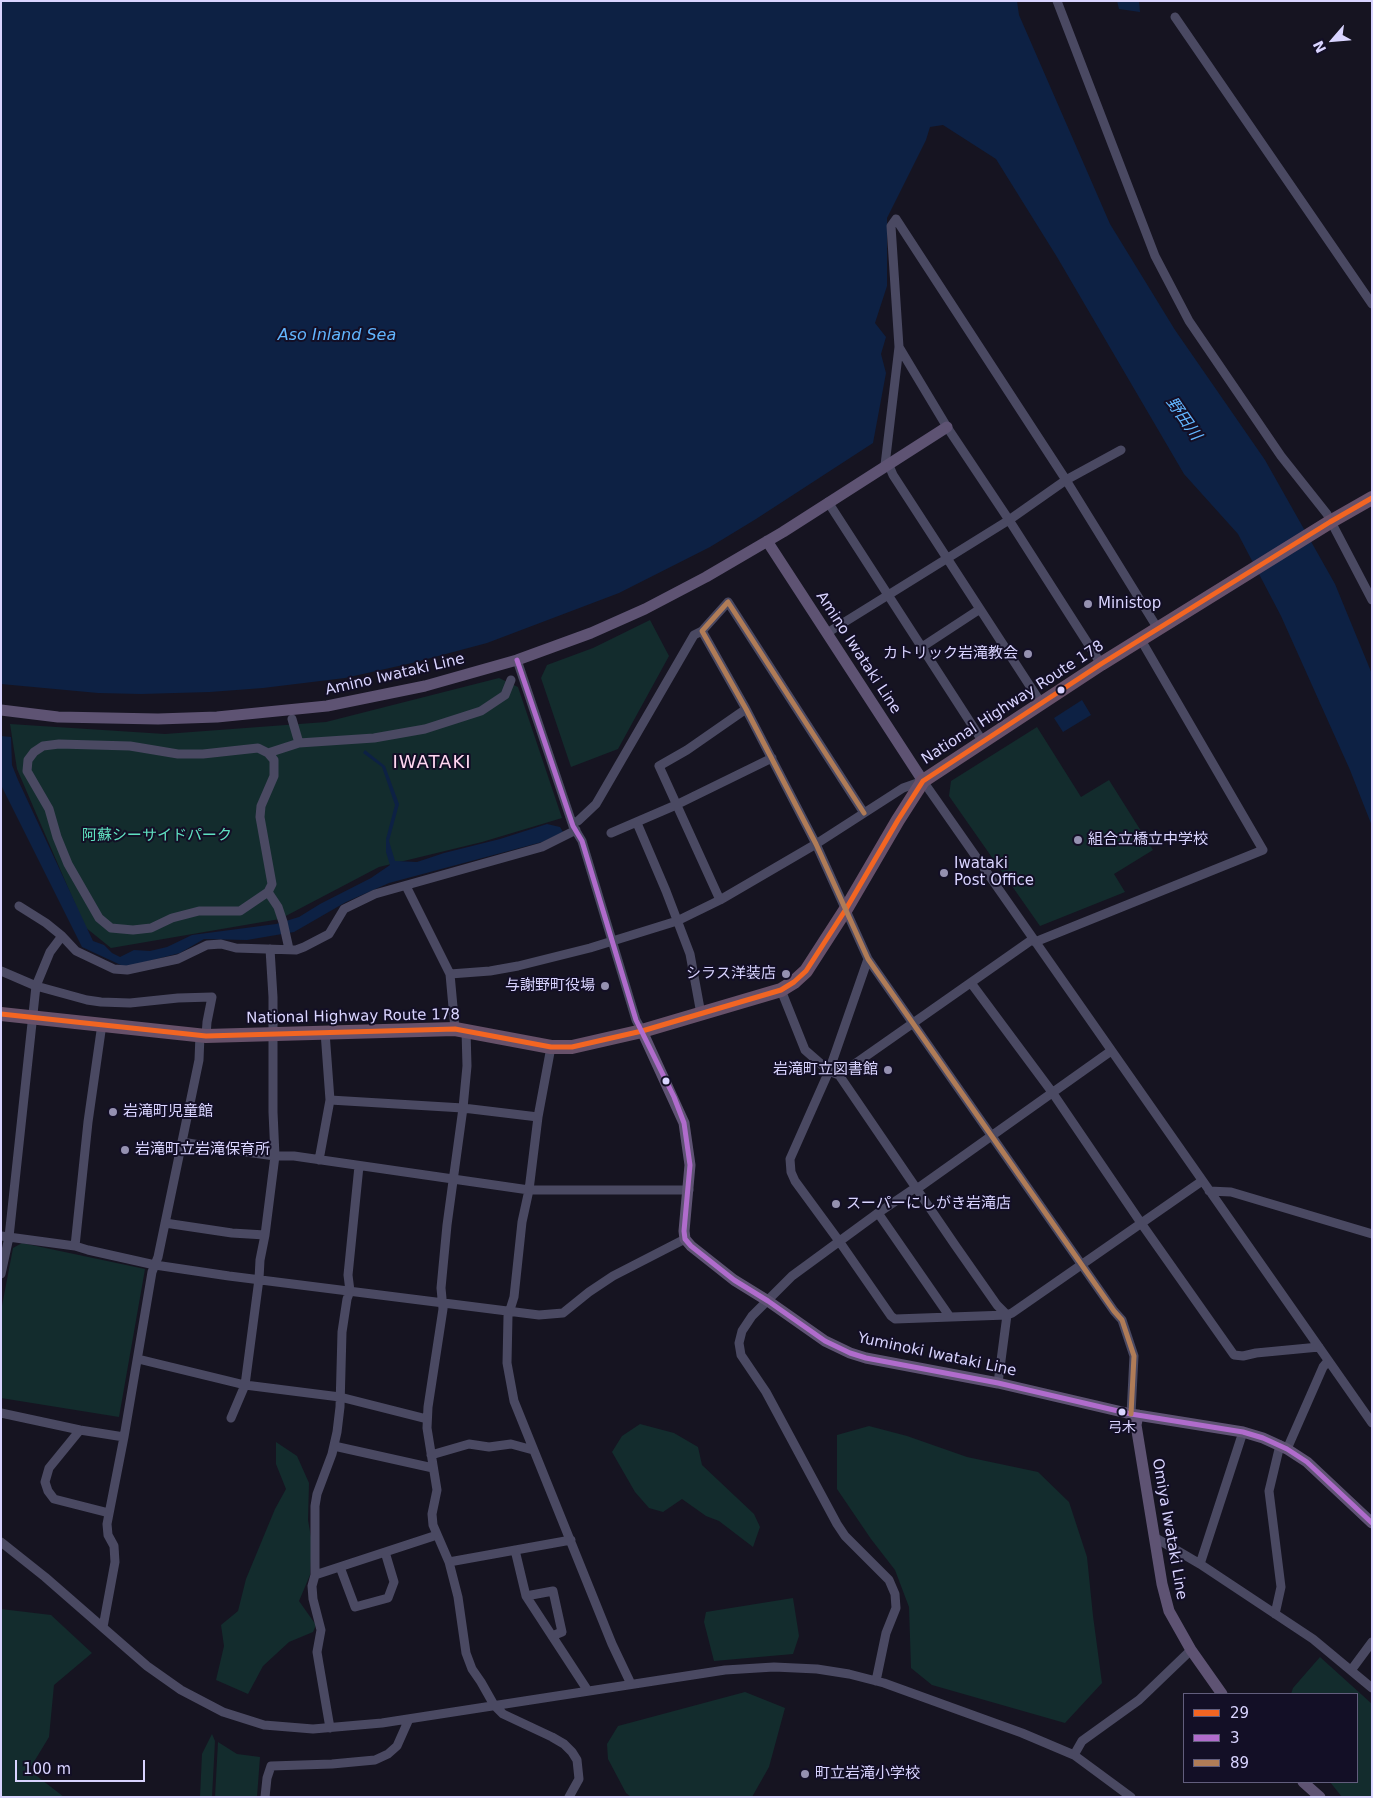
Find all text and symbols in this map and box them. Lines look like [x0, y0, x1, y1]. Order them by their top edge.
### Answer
north arrow [1308, 15, 1358, 65]
text: N [1310, 38, 1329, 56]
water label: Aso Inland Sea [278, 326, 396, 346]
water label: 野田川 [1161, 394, 1205, 444]
street label: Amino Iwataki Line [812, 588, 904, 718]
place label: Ministop [1098, 595, 1161, 613]
marker: Ministop [1082, 598, 1094, 610]
street label: National Highway Route 178 [918, 637, 1108, 769]
place label: カトリック岩滝教会 [883, 645, 1018, 663]
marker: カトリック岩滝教会 [1022, 648, 1034, 660]
street label: Amino Iwataki Line [324, 650, 466, 700]
unlabelled marker [1056, 685, 1066, 695]
district label: IWATAKI [392, 752, 472, 774]
park label: 阿蘇シーサイドパーク [82, 827, 232, 845]
place label: 組合立橋立中学校 [1088, 831, 1208, 849]
marker: 組合立橋立中学校 [1072, 834, 1084, 846]
place label: Iwataki Post Office [954, 855, 1034, 890]
marker: Iwataki Post Office [938, 867, 950, 879]
place label: シラス洋装店 [686, 965, 776, 983]
marker: シラス洋装店 [780, 968, 792, 980]
place label: 与謝野町役場 [505, 977, 595, 995]
marker: 与謝野町役場 [599, 980, 611, 992]
street label: National Highway Route 178 [246, 1006, 460, 1028]
place label: 岩滝町立図書館 [773, 1061, 878, 1079]
marker: 岩滝町立図書館 [882, 1064, 894, 1076]
unlabelled marker [661, 1076, 671, 1086]
place label: 岩滝町児童館 [123, 1103, 213, 1121]
marker: 岩滝町児童館 [107, 1106, 119, 1118]
place label: 岩滝町立岩滝保育所 [135, 1141, 270, 1159]
marker: 岩滝町立岩滝保育所 [119, 1144, 131, 1156]
place label: スーパーにしがき岩滝店 [846, 1195, 1011, 1213]
marker: スーパーにしがき岩滝店 [830, 1198, 842, 1210]
street label: Yuminoki Iwataki Line [856, 1329, 1018, 1381]
marker: 弓木 [1117, 1407, 1127, 1417]
place label: 弓木 [1108, 1420, 1136, 1436]
street label: Omiya Iwataki Line [1148, 1457, 1190, 1601]
legend [1183, 1693, 1358, 1783]
text: 29 [1230, 1704, 1249, 1722]
text: 3 [1230, 1729, 1240, 1747]
scale bar [18, 1750, 148, 1782]
text: 89 [1230, 1754, 1249, 1772]
text: 100 m [23, 1760, 71, 1778]
place label: 町立岩滝小学校 [815, 1765, 920, 1783]
marker: 町立岩滝小学校 [799, 1768, 811, 1780]

